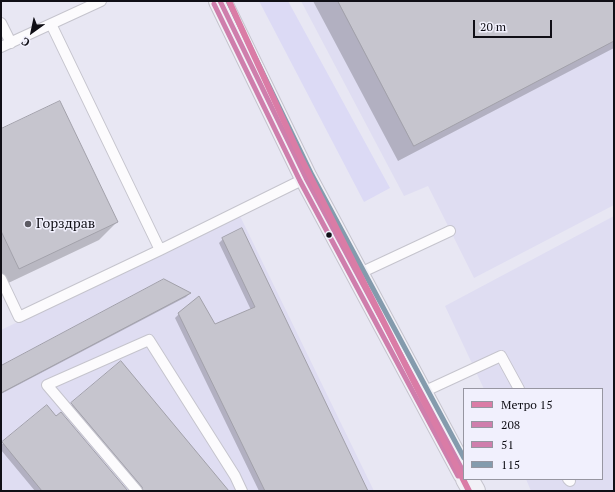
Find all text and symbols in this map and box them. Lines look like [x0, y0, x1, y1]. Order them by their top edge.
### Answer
north arrow [12, 12, 52, 52]
scale bar [475, 12, 554, 38]
text: 20 m [480, 19, 506, 34]
text: С [19, 34, 32, 50]
place label: Горздрав [36, 216, 95, 232]
marker: Горздрав [23, 219, 33, 229]
unlabelled marker [324, 230, 334, 240]
legend [463, 388, 603, 480]
text: Метро 15 [501, 397, 553, 412]
text: 208 [501, 417, 520, 432]
text: 51 [501, 437, 514, 452]
text: 115 [501, 457, 520, 472]

